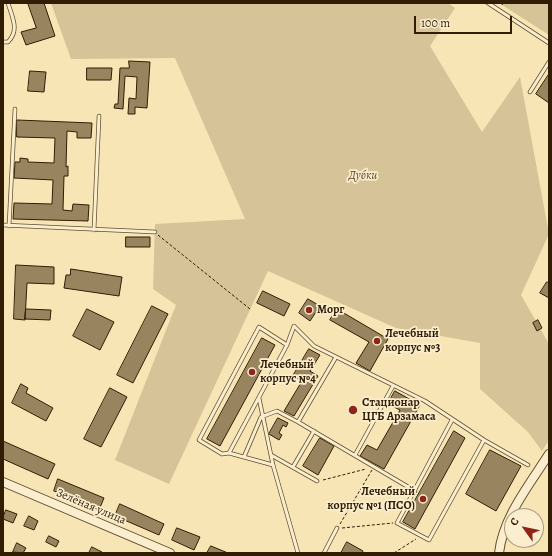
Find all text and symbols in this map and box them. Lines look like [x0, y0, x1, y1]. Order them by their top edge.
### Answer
scale bar [416, 8, 514, 34]
text: 100 m [421, 15, 450, 31]
park label: Дубки [349, 169, 377, 183]
place label: Морг [317, 303, 345, 317]
marker: Морг [304, 305, 314, 315]
place label: Лечебный корпус №3 [385, 327, 440, 355]
marker: Лечебный корпус №3 [372, 336, 382, 346]
place label: Лечебный корпус №4 [260, 358, 316, 386]
marker: Лечебный корпус №4 [247, 367, 257, 377]
place label: Стационар ЦГБ Арзамаса [362, 396, 436, 424]
marker: Стационар ЦГБ Арзамаса [347, 404, 359, 416]
place label: Лечебный корпус №1 (ПСО) [327, 485, 415, 513]
street label: Зелёная улица [54, 486, 128, 528]
marker: Лечебный корпус №1 (ПСО) [418, 494, 428, 504]
north arrow [504, 508, 544, 548]
text: С [506, 515, 522, 529]

